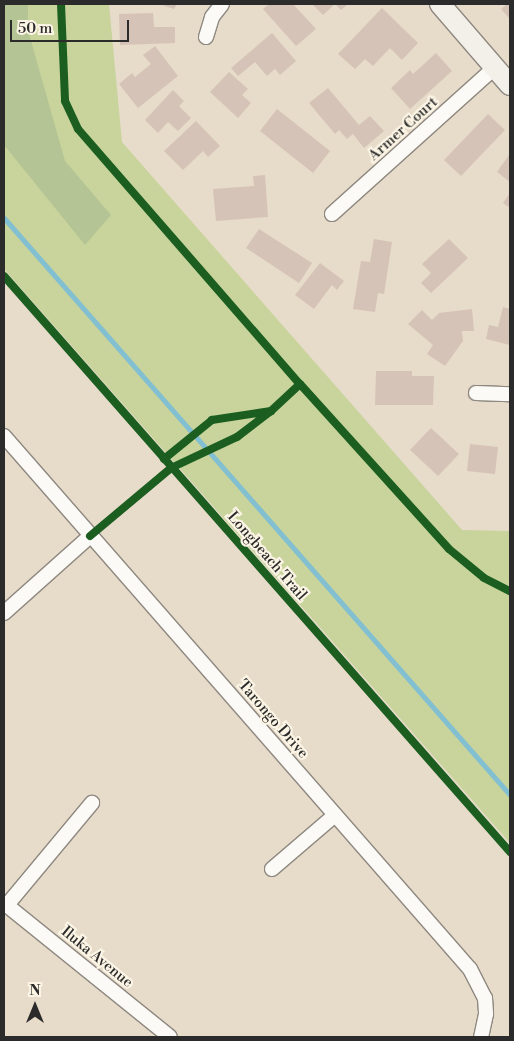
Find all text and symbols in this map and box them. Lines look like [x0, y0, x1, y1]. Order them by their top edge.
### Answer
scale bar [12, 10, 131, 42]
text: 50 m [18, 19, 52, 38]
street label: Armer Court [365, 93, 441, 165]
street label: Longbeach Trail [224, 508, 310, 604]
street label: Tarongo Drive [234, 676, 312, 762]
street label: Iluka Avenue [57, 923, 137, 991]
north arrow [10, 981, 60, 1031]
text: N [29, 982, 41, 1000]

